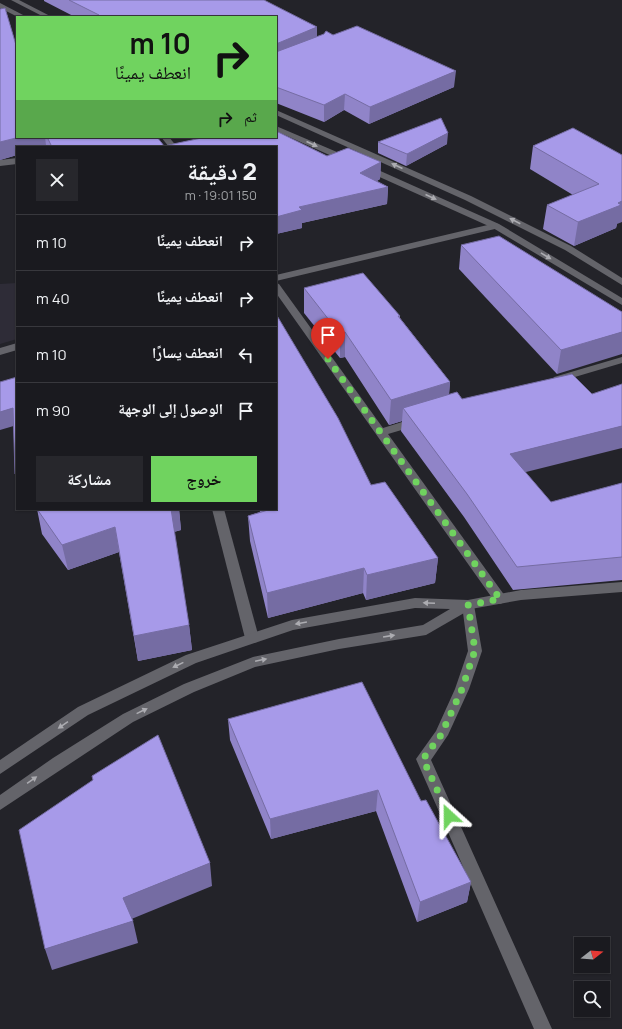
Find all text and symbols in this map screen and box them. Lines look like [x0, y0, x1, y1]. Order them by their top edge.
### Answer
text: 10 m [130, 24, 191, 62]
icon: right [205, 32, 257, 84]
text: انعطف يمينًا [115, 60, 191, 84]
text: ثم [244, 106, 257, 127]
icon: right [214, 108, 236, 130]
one-way arrow [306, 141, 317, 147]
text: 2 دقيقة [187, 154, 257, 187]
button: close [36, 159, 78, 201]
one-way arrow [392, 163, 403, 169]
text: 150 m · 19:01 [185, 186, 257, 204]
one-way arrow [425, 194, 437, 200]
one-way arrow [509, 218, 521, 225]
text: انعطف يمينًا [156, 230, 223, 251]
text: 10 m [36, 232, 67, 253]
icon: right [235, 232, 257, 254]
one-way arrow [540, 252, 552, 259]
text: انعطف يمينًا [156, 286, 223, 307]
text: 40 m [36, 288, 70, 309]
icon: right [235, 288, 257, 310]
pin [311, 318, 345, 359]
icon: arrive [317, 324, 339, 346]
text: انعطف يسارًا [152, 342, 223, 363]
text: 10 m [36, 344, 67, 365]
icon: left [235, 344, 257, 366]
text: الوصول إلى الوجهة [118, 398, 223, 419]
text: 90 m [36, 400, 70, 421]
icon: arrive [235, 400, 257, 422]
button: مشاركة [36, 456, 143, 502]
button: خروج [151, 456, 257, 502]
one-way arrow [423, 600, 435, 607]
one-way arrow [294, 621, 307, 627]
one-way arrow [383, 633, 395, 639]
one-way arrow [255, 657, 267, 663]
one-way arrow [172, 662, 183, 668]
one-way arrow [136, 708, 147, 714]
one-way arrow [57, 721, 68, 729]
one-way arrow [27, 776, 37, 784]
position arrow [428, 795, 470, 837]
north arrow [574, 937, 610, 973]
map controls [574, 937, 610, 1017]
button: search [574, 981, 610, 1017]

